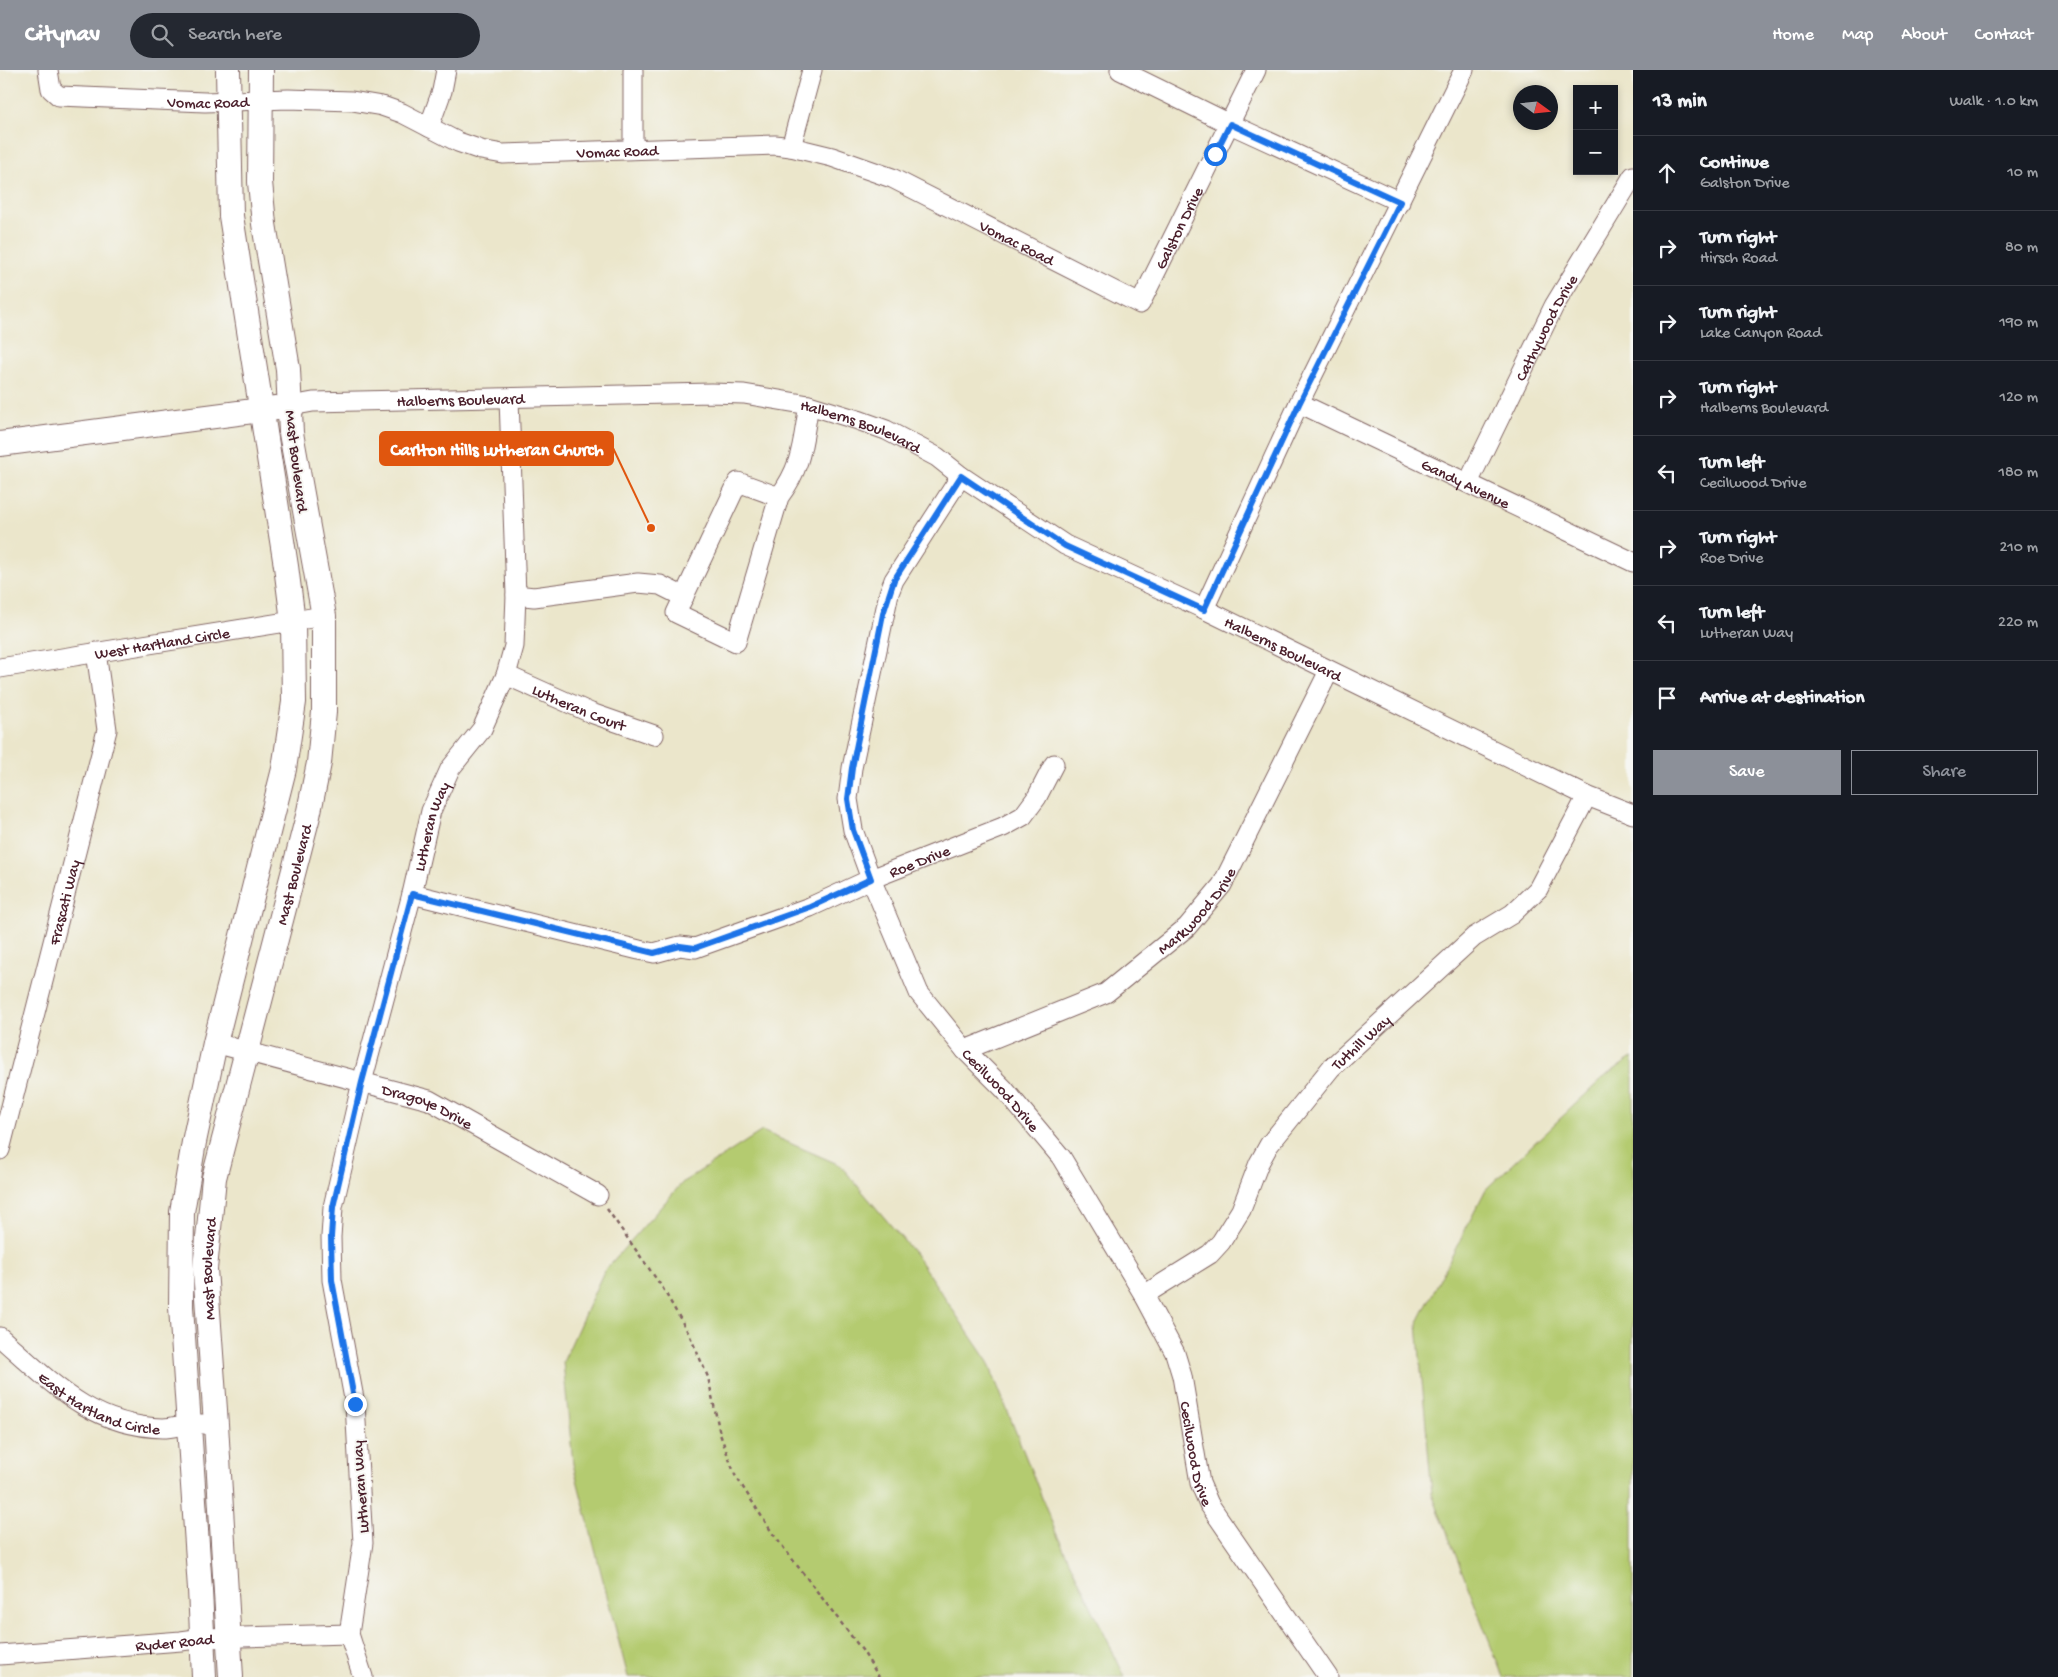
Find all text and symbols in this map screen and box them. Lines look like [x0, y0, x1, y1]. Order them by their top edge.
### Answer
search box [130, 13, 480, 58]
text: Citynav [25, 21, 100, 50]
icon: search [148, 21, 176, 49]
text: Search here [188, 24, 282, 47]
text: Home [1772, 25, 1814, 46]
text: Map [1842, 25, 1873, 46]
text: About [1901, 25, 1947, 46]
text: Contact [1975, 25, 2033, 46]
north arrow [1513, 85, 1558, 130]
map controls [1573, 85, 1618, 175]
button: + [1573, 85, 1618, 130]
text: 13 min [1653, 90, 1707, 115]
text: Walk · 1.0 km [1949, 93, 2038, 112]
street label: Vomac Road [166, 94, 251, 115]
button: − [1573, 130, 1618, 175]
street label: Vomac Road [575, 143, 660, 165]
route start [1204, 143, 1227, 166]
text: Continue [1700, 152, 1769, 175]
icon: ahead [1653, 159, 1681, 187]
text: 10 m [2007, 164, 2038, 183]
text: Galston Drive [1700, 175, 1790, 194]
street label: Galston Drive [1153, 184, 1210, 273]
street label: Vomac Road [974, 217, 1058, 272]
text: Turn right [1700, 227, 1776, 250]
icon: right [1653, 234, 1681, 262]
text: 80 m [2005, 239, 2038, 258]
text: Hirsch Road [1700, 250, 1777, 269]
street label: Cathywood Drive [1513, 271, 1584, 385]
text: Turn right [1700, 302, 1776, 325]
icon: right [1653, 309, 1681, 337]
text: 190 m [1999, 314, 2038, 333]
text: Lake Canyon Road [1700, 325, 1822, 344]
text: Turn right [1700, 377, 1776, 400]
icon: right [1653, 384, 1681, 412]
text: 120 m [1999, 389, 2038, 408]
street label: Halberns Boulevard [396, 391, 527, 413]
street label: Halberns Boulevard [799, 398, 924, 460]
text: Halberns Boulevard [1700, 400, 1828, 419]
street label: Mast Boulevard [279, 409, 310, 515]
callout: Carlton Hills Lutheran Church [380, 432, 613, 465]
text: Carlton Hills Lutheran Church [389, 441, 604, 462]
text: Turn left [1700, 452, 1764, 475]
street label: Gandy Avenue [1417, 457, 1513, 515]
icon: left [1653, 459, 1681, 487]
text: 180 m [1999, 464, 2038, 483]
text: Cecilwood Drive [1700, 475, 1806, 494]
text: Turn right [1700, 527, 1776, 550]
icon: right [1653, 534, 1681, 562]
text: 210 m [1999, 539, 2038, 558]
text: Roe Drive [1700, 550, 1764, 569]
text: Turn left [1700, 602, 1764, 625]
icon: left [1653, 609, 1681, 637]
street label: Halberns Boulevard [1220, 614, 1345, 688]
text: 220 m [1998, 614, 2038, 633]
street label: West Hartland Circle [94, 625, 232, 666]
text: Lutheran Way [1700, 625, 1793, 644]
street label: Lutheran Court [528, 682, 629, 738]
icon: arrive [1653, 684, 1681, 712]
text: Arrive at destination [1700, 687, 1864, 710]
button: Save [1653, 750, 1841, 795]
button: Share [1851, 750, 2038, 795]
street label: Lutheran Way [411, 779, 456, 874]
street label: Mast Boulevard [274, 821, 319, 927]
street label: Roe Drive [887, 843, 954, 884]
street label: Frascati Way [46, 858, 87, 948]
street label: Markwood Drive [1155, 865, 1242, 960]
street label: Tuthill Way [1328, 1012, 1396, 1076]
street label: Cecilwood Drive [956, 1046, 1042, 1138]
street label: Dragoye Drive [378, 1082, 475, 1136]
street label: Mast Boulevard [199, 1215, 223, 1321]
street label: East Hartland Circle [33, 1369, 161, 1441]
route end [344, 1393, 367, 1416]
street label: Cecilwood Drive [1173, 1400, 1215, 1511]
street label: Lutheran Way [350, 1440, 375, 1534]
street label: Ryder Road [135, 1632, 215, 1657]

